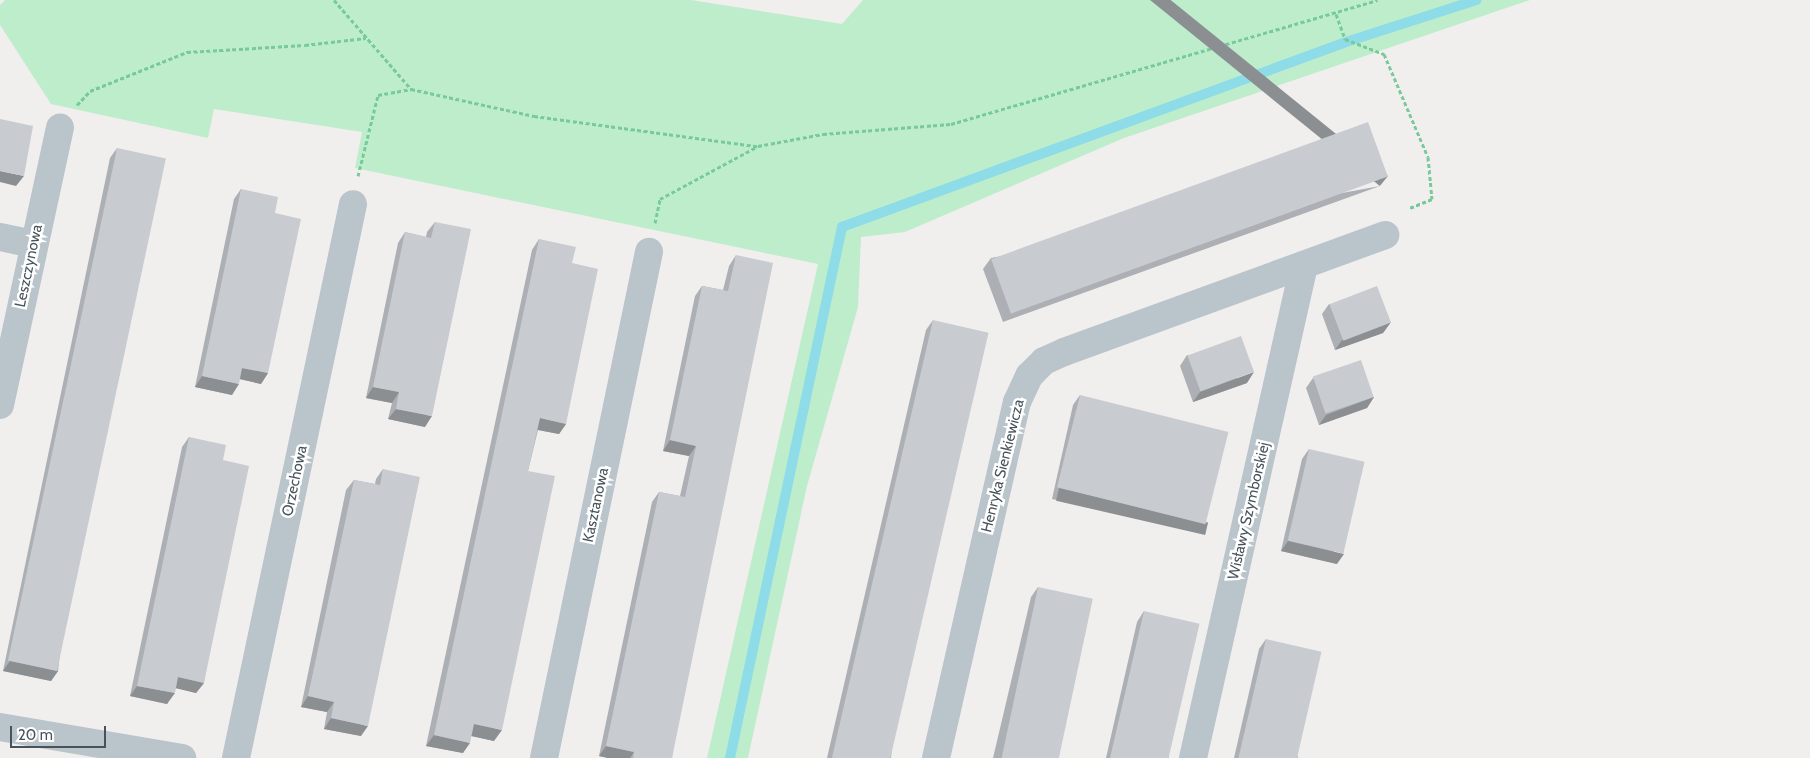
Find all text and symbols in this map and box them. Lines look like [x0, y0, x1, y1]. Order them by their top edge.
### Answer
street label: Leszczynowa [11, 223, 47, 309]
street label: Henryka Sienkiewicza [978, 398, 1028, 534]
street label: Wisławy Szymborskiej [1224, 441, 1274, 581]
street label: Orzechowa [279, 444, 311, 518]
street label: Kasztanowa [579, 466, 613, 544]
scale bar [12, 716, 109, 748]
text: 20 m [18, 726, 53, 744]

